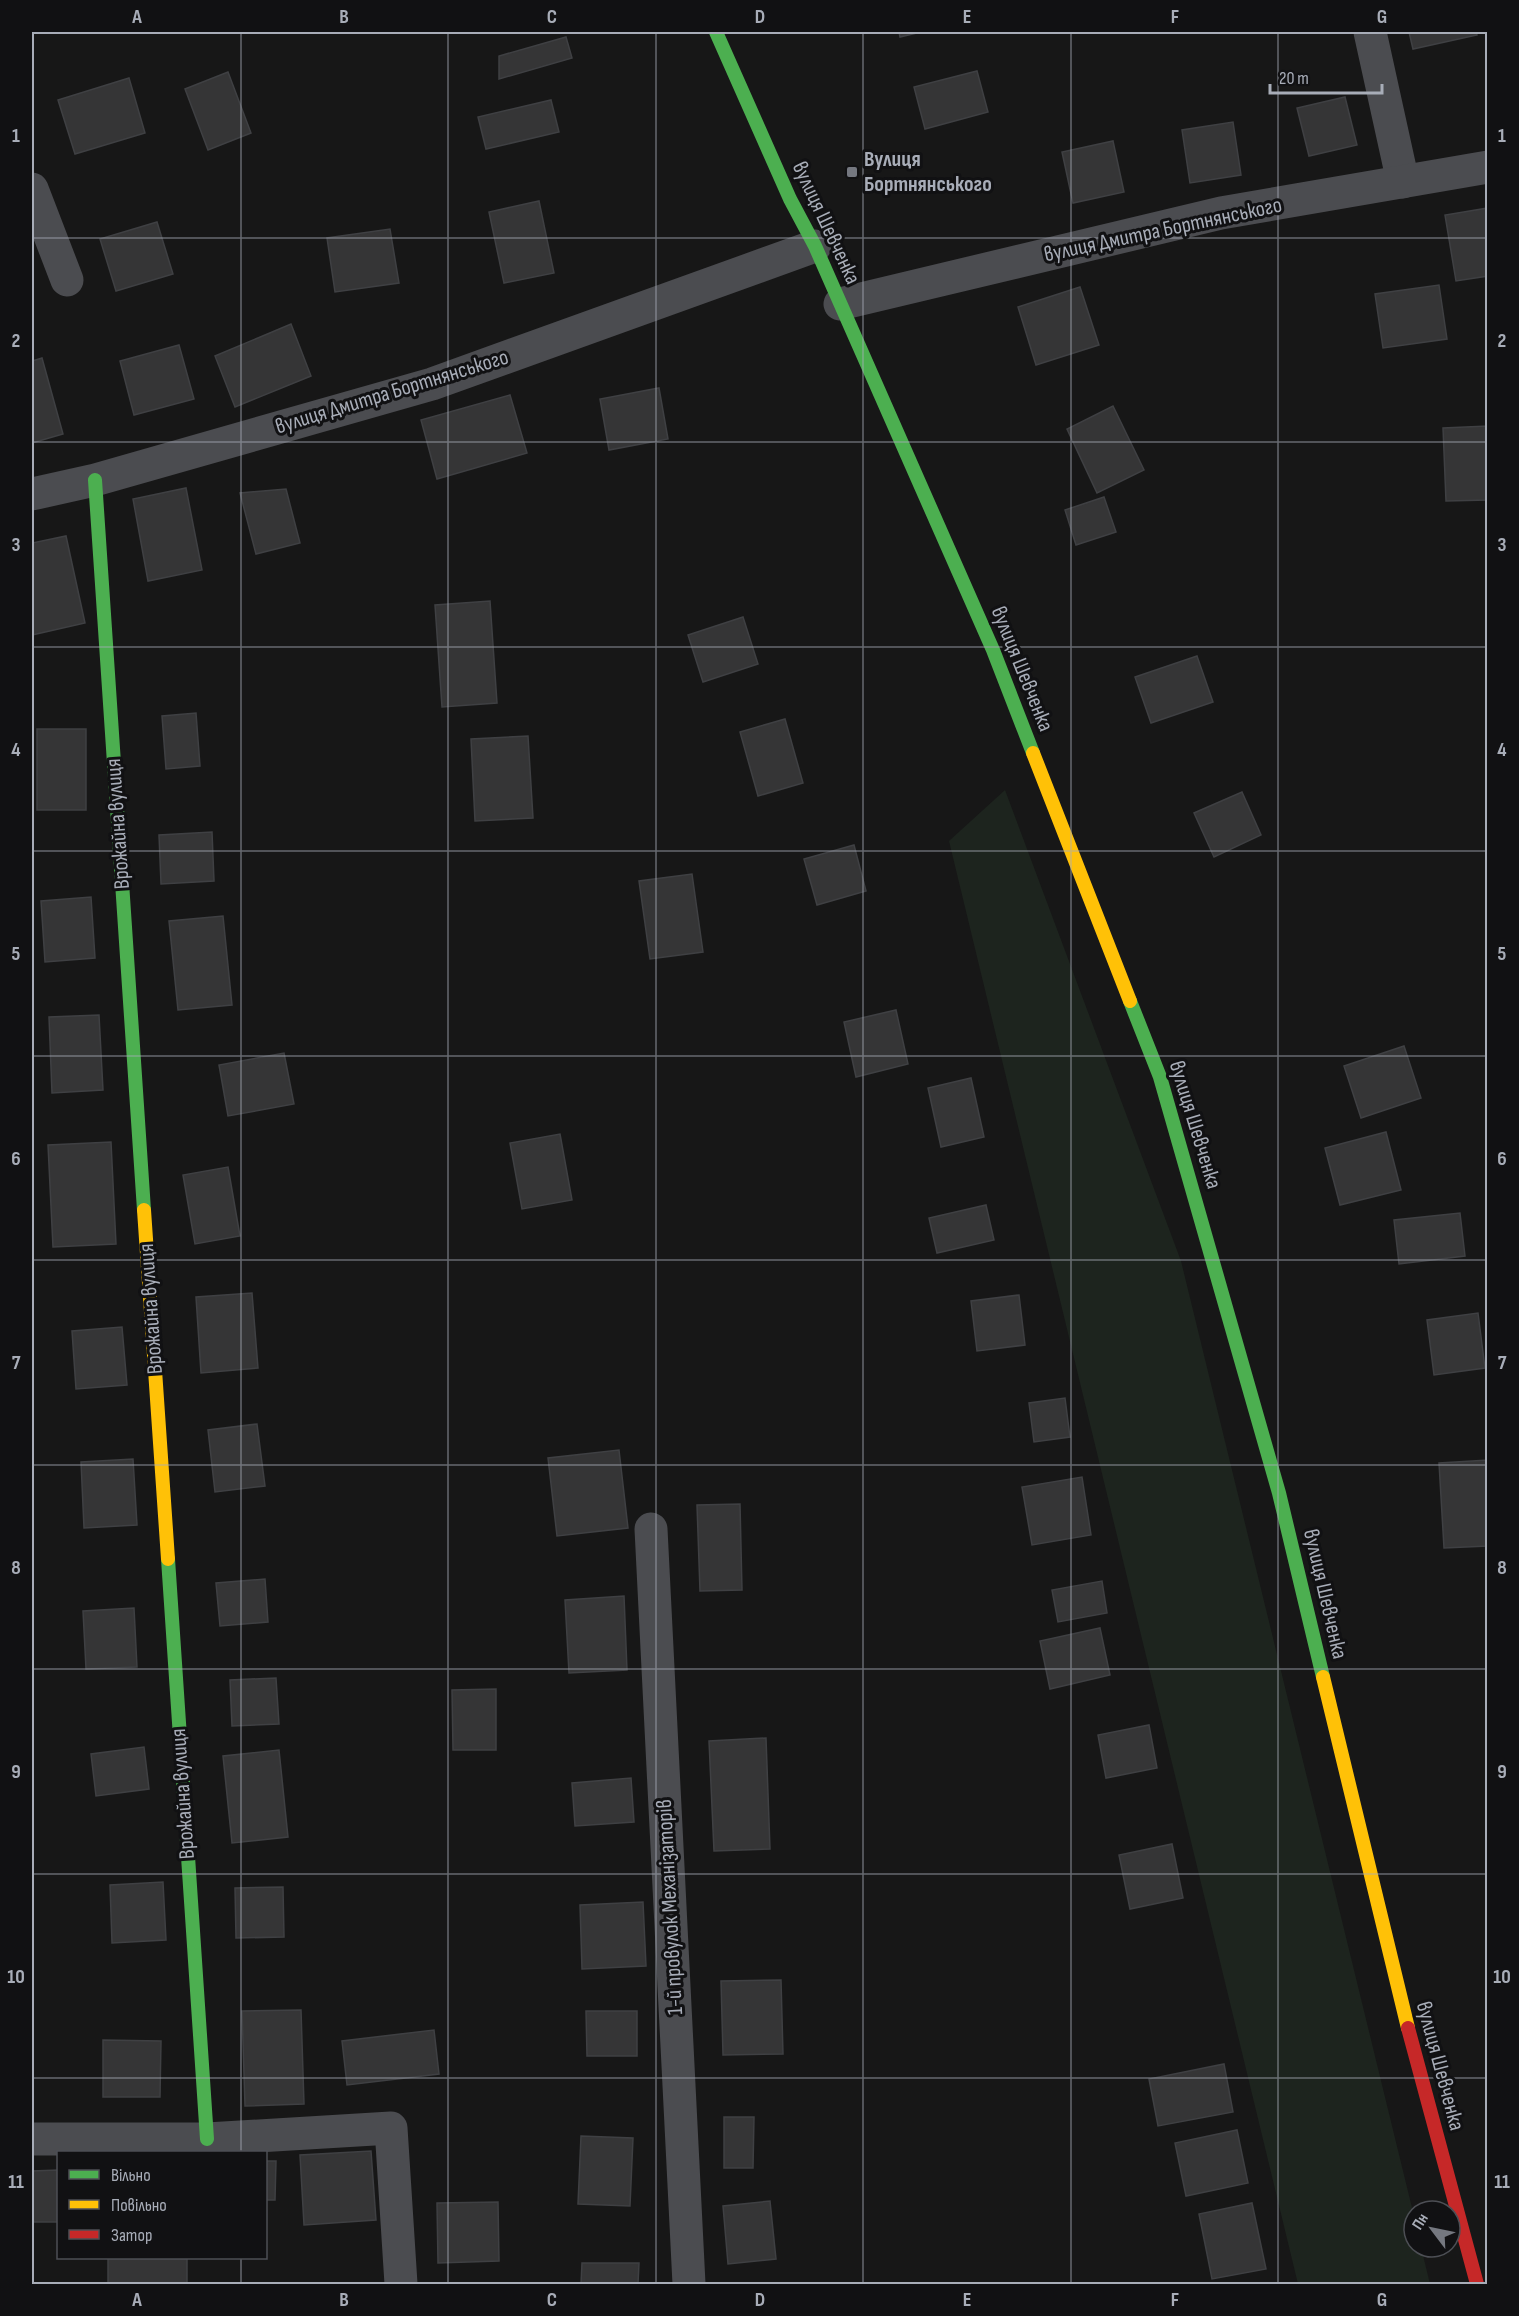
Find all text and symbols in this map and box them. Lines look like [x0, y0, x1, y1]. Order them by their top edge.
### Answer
text: A [131, 5, 142, 29]
text: B [339, 5, 349, 29]
text: C [547, 5, 557, 29]
text: D [755, 5, 765, 29]
text: E [963, 5, 971, 29]
text: F [1171, 5, 1179, 29]
text: G [1377, 5, 1387, 29]
scale bar [1270, 57, 1382, 95]
text: 20 m [1279, 68, 1309, 89]
text: 1 [12, 124, 20, 148]
text: 1 [1498, 124, 1506, 148]
place label: Вулиця Бортнянського [864, 146, 992, 198]
street label: вулиця Шевченка [786, 157, 866, 289]
marker: Вулиця Бортнянського [845, 165, 859, 179]
street label: вулиця Дмитра Бортнянського [1042, 192, 1284, 268]
text: 2 [12, 329, 20, 353]
text: 2 [1498, 329, 1506, 353]
street label: вулиця Дмитра Бортнянського [272, 344, 512, 440]
text: 3 [12, 533, 21, 557]
text: 3 [1498, 533, 1507, 557]
street label: вулиця Шевченка [985, 603, 1059, 735]
text: 4 [11, 738, 21, 762]
text: 4 [1497, 738, 1507, 762]
street label: Врожайна вулиця [100, 758, 136, 890]
text: 5 [12, 942, 21, 966]
text: 5 [1498, 942, 1507, 966]
street label: вулиця Шевченка [1163, 1058, 1227, 1192]
text: 6 [11, 1147, 21, 1171]
text: 6 [1497, 1147, 1507, 1171]
street label: Врожайна вулиця [133, 1243, 169, 1375]
text: 7 [12, 1351, 21, 1375]
text: 7 [1498, 1351, 1507, 1375]
street label: вулиця Шевченка [1297, 1526, 1353, 1662]
text: 8 [11, 1556, 21, 1580]
text: 8 [1497, 1556, 1507, 1580]
street label: Врожайна вулиця [165, 1728, 201, 1860]
text: 9 [11, 1760, 21, 1784]
text: 9 [1497, 1760, 1507, 1784]
street label: 1-й провулок Механізаторів [651, 1799, 689, 2015]
text: 10 [7, 1965, 25, 1989]
text: 10 [1493, 1965, 1511, 1989]
street label: вулиця Шевченка [1410, 1999, 1470, 2133]
legend [57, 2151, 267, 2259]
text: Вільно [111, 2165, 151, 2186]
text: 11 [8, 2170, 24, 2194]
text: 11 [1494, 2170, 1510, 2194]
text: Повільно [111, 2195, 167, 2216]
north arrow [1402, 2199, 1462, 2259]
text: Пн [1408, 2210, 1433, 2233]
text: Затор [111, 2225, 152, 2246]
text: A [131, 2288, 142, 2312]
text: B [339, 2288, 349, 2312]
text: C [547, 2288, 557, 2312]
text: D [755, 2288, 765, 2312]
text: E [963, 2288, 971, 2312]
text: F [1171, 2288, 1179, 2312]
text: G [1377, 2288, 1387, 2312]

